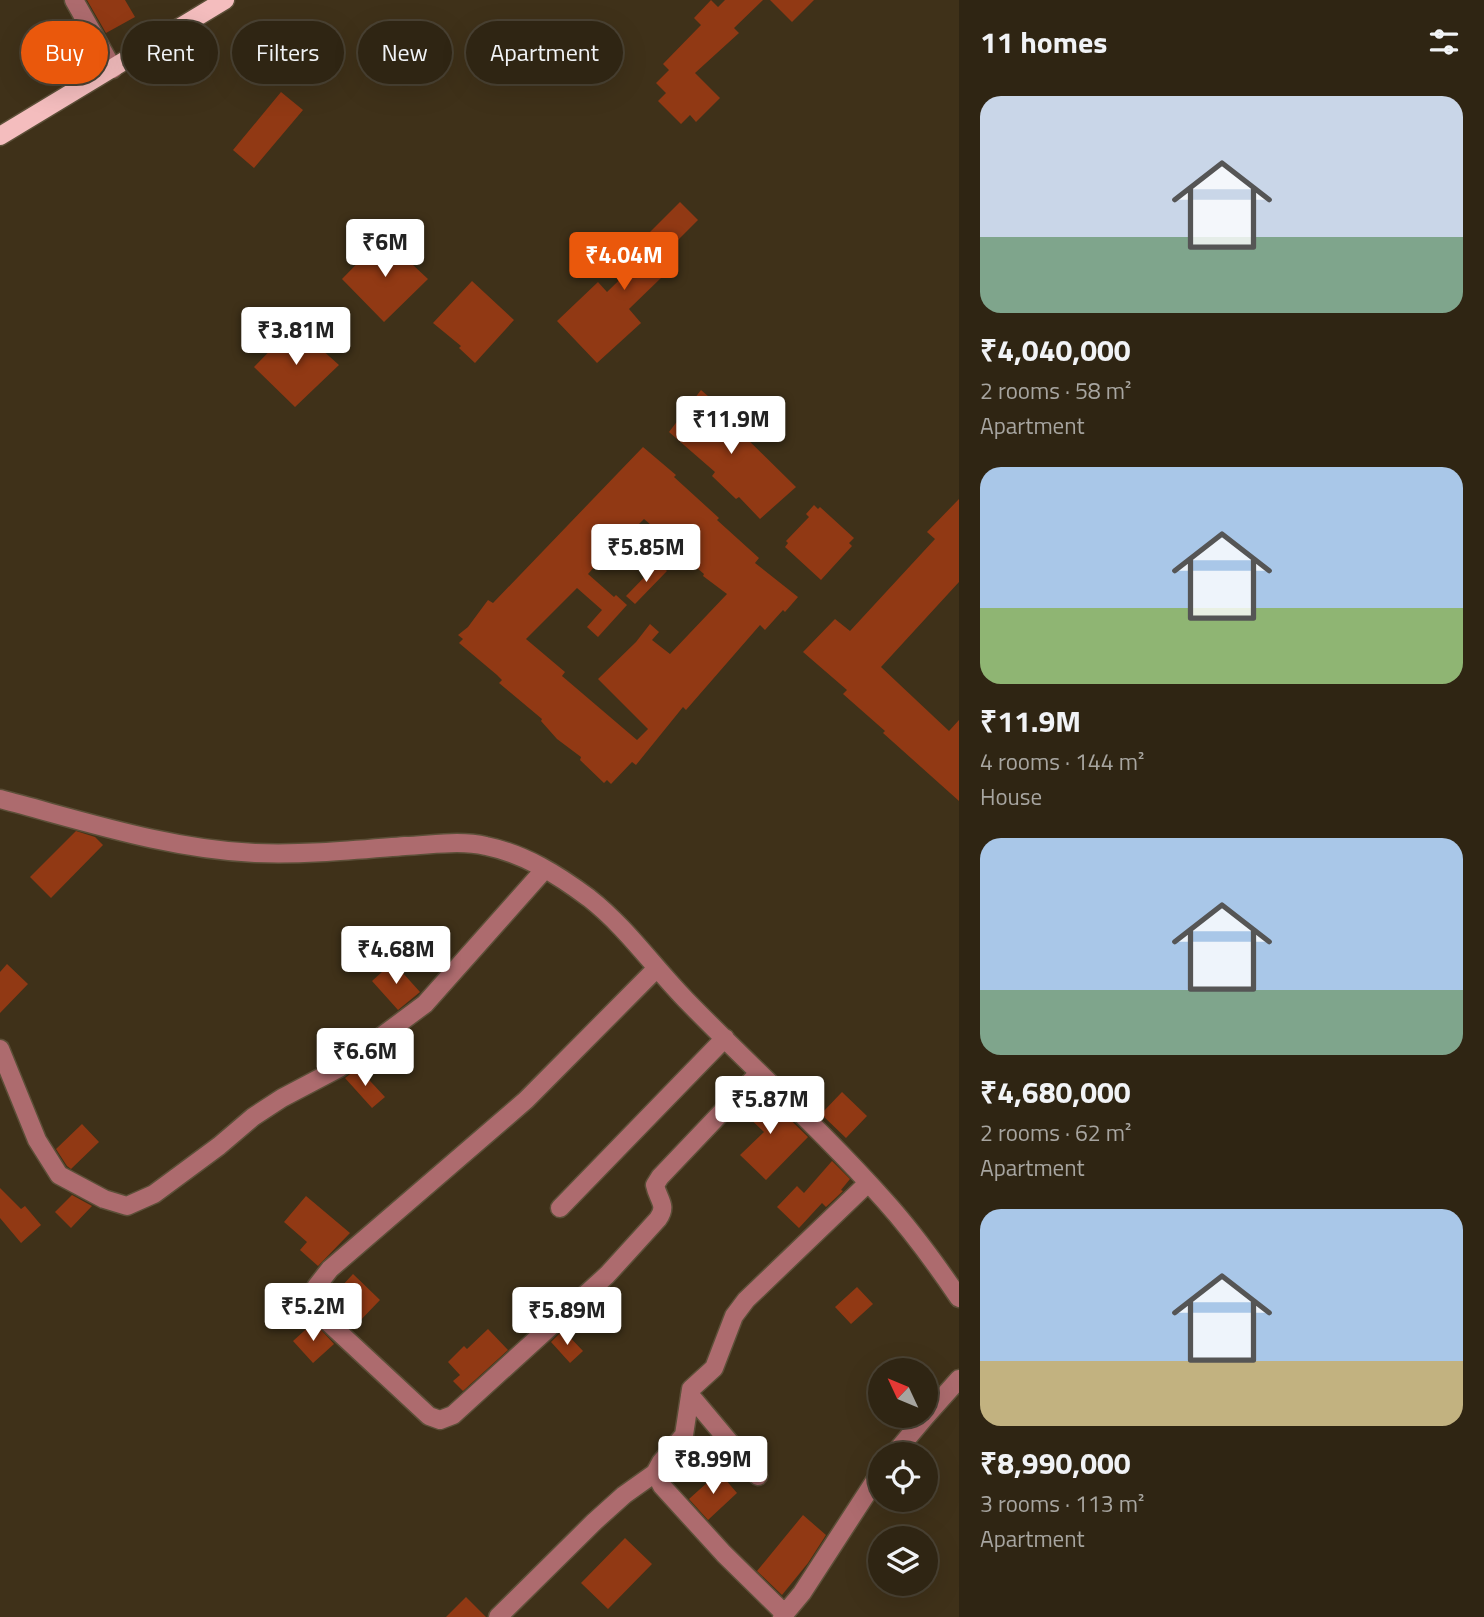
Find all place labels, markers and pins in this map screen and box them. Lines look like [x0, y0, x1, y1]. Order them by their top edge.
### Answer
pin: ₹6M [351, 219, 419, 279]
pin: ₹4.04M [567, 232, 681, 292]
pin: ₹3.81M [239, 308, 353, 367]
pin: ₹11.9M [674, 396, 788, 456]
pin: ₹5.85M [589, 524, 703, 584]
pin: ₹4.68M [339, 926, 453, 986]
pin: ₹6.6M [316, 1028, 414, 1088]
pin: ₹5.87M [713, 1076, 827, 1136]
pin: ₹5.2M [264, 1284, 362, 1343]
pin: ₹5.89M [510, 1288, 624, 1347]
pin: ₹8.99M [656, 1436, 770, 1496]

